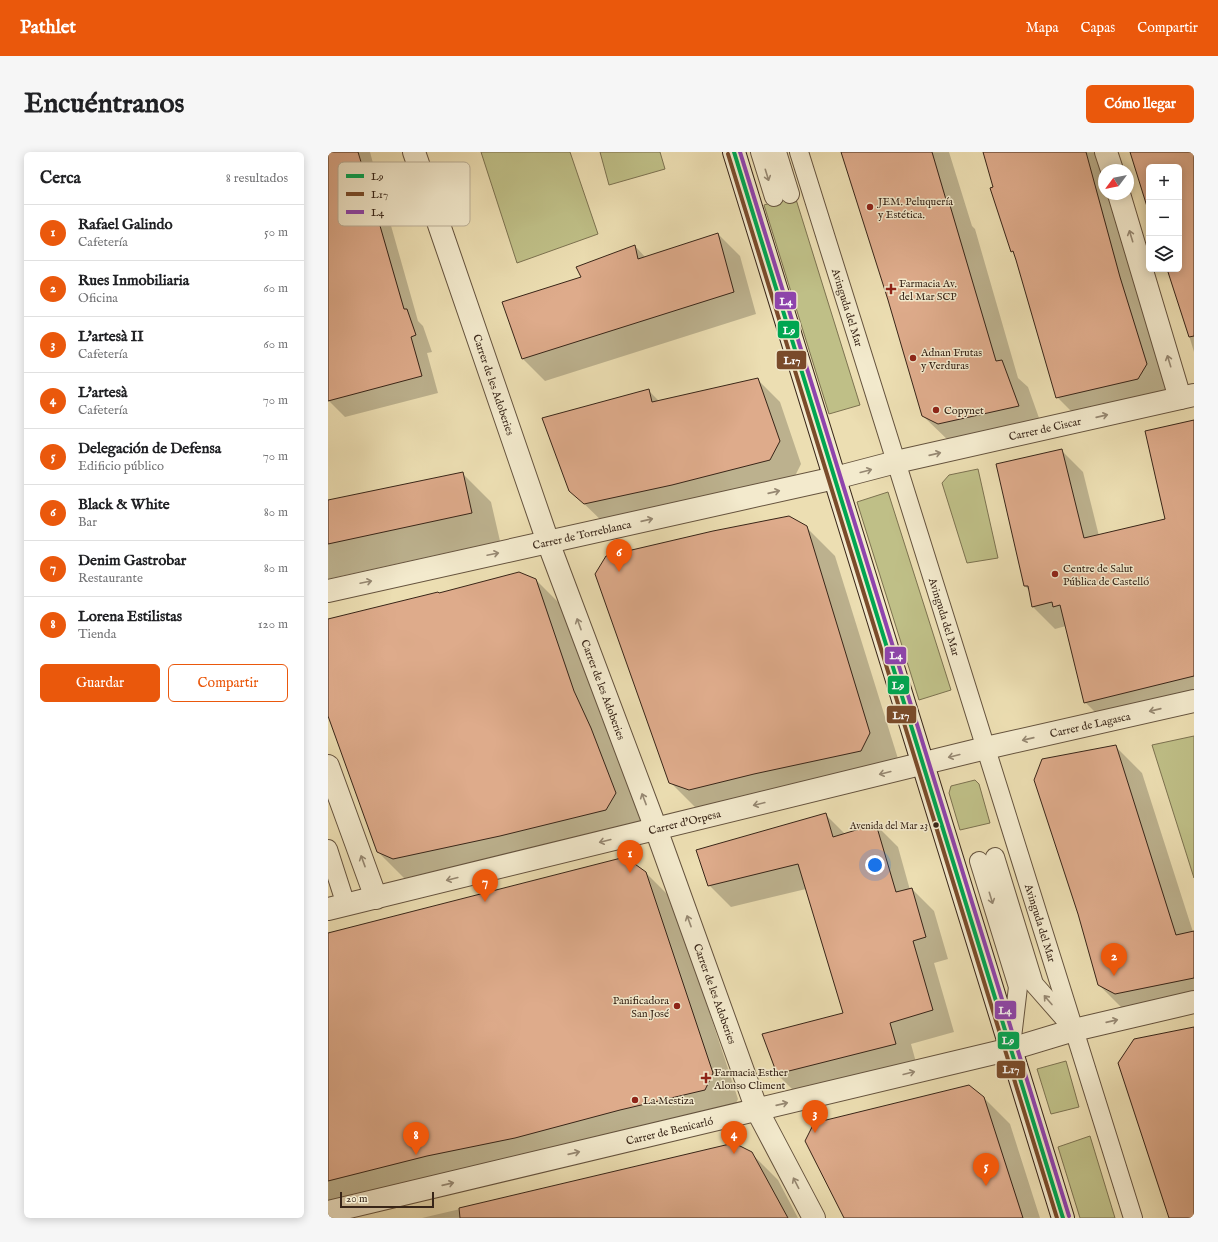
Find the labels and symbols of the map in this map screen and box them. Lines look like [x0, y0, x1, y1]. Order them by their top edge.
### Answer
legend [338, 162, 470, 226]
north arrow [1098, 164, 1134, 200]
one-way arrow [764, 168, 771, 181]
text: L9 [371, 170, 384, 184]
text: L17 [371, 188, 388, 202]
place label: JEM. Peluquería y Estética. [876, 195, 953, 222]
marker: JEM. Peluquería y Estética. [865, 202, 875, 212]
text: L4 [371, 206, 385, 220]
one-way arrow [1127, 230, 1134, 243]
street label: Avinguda del Mar [828, 266, 866, 349]
place label: Farmacia Av. del Mar SCP [899, 277, 957, 304]
marker: Farmacia Av. del Mar SCP [886, 284, 896, 294]
line badge: L4 [774, 291, 797, 310]
text: L4 [778, 295, 793, 309]
line badge: L9 [777, 320, 800, 339]
text: L9 [782, 324, 796, 338]
street label: Carrer de les Adoberies [469, 333, 517, 437]
place label: Adnan Frutas y Verduras [920, 346, 982, 373]
line badge: L17 [776, 350, 807, 370]
marker: Adnan Frutas y Verduras [908, 353, 918, 363]
text: L17 [782, 354, 801, 368]
one-way arrow [1165, 355, 1172, 368]
place label: Copynet [944, 404, 984, 418]
marker: Copynet [931, 405, 941, 415]
one-way arrow [1095, 411, 1108, 419]
street label: Carrer de Ciscar [1007, 415, 1083, 444]
one-way arrow [928, 449, 941, 457]
one-way arrow [859, 466, 872, 474]
one-way arrow [767, 487, 780, 495]
one-way arrow [641, 516, 654, 524]
street label: Carrer de Torreblanca [531, 518, 633, 553]
pin: 6 [606, 539, 632, 572]
one-way arrow [486, 550, 499, 558]
place label: Centre de Salut Pública de Castelló [1063, 562, 1149, 589]
marker: Centre de Salut Pública de Castelló [1050, 569, 1060, 579]
street label: Avinguda del Mar [925, 575, 962, 658]
one-way arrow [359, 578, 372, 586]
one-way arrow [575, 619, 583, 631]
street label: Carrer de les Adoberies [577, 638, 628, 742]
line badge: L4 [884, 646, 907, 665]
text: L4 [888, 649, 903, 663]
line badge: L9 [887, 675, 910, 695]
text: L9 [891, 679, 905, 693]
line badge: L17 [886, 705, 917, 724]
one-way arrow [1149, 706, 1162, 714]
text: L17 [891, 709, 910, 723]
street label: Carrer de Lagasca [1049, 710, 1132, 741]
one-way arrow [1022, 735, 1035, 743]
one-way arrow [948, 753, 961, 760]
one-way arrow [879, 770, 892, 777]
one-way arrow [640, 793, 648, 805]
one-way arrow [753, 800, 766, 808]
street label: Carrer d'Orpesa [647, 807, 723, 838]
place label: Avenida del Mar 23 [849, 820, 928, 833]
marker: Avenida del Mar 23 [931, 820, 941, 830]
one-way arrow [599, 838, 612, 845]
pin: 1 [617, 840, 643, 873]
your location [865, 855, 885, 875]
one-way arrow [358, 856, 366, 868]
pin: 7 [472, 869, 498, 902]
one-way arrow [446, 876, 459, 883]
street label: Avinguda del Mar [1021, 882, 1058, 964]
one-way arrow [988, 892, 995, 905]
one-way arrow [684, 915, 692, 927]
street label: Carrer de les Adoberies [690, 942, 739, 1046]
pin: 2 [1101, 943, 1127, 976]
place label: Panificadora San José [613, 994, 669, 1021]
one-way arrow [1044, 995, 1053, 1006]
line badge: L4 [994, 1000, 1017, 1020]
marker: Panificadora San José [672, 1001, 682, 1011]
text: L4 [997, 1004, 1012, 1018]
one-way arrow [1105, 1017, 1118, 1025]
line badge: L9 [997, 1031, 1020, 1050]
text: L9 [1001, 1034, 1015, 1048]
line badge: L17 [996, 1060, 1026, 1079]
text: L17 [1001, 1063, 1020, 1077]
place label: Farmacia Esther Alonso Climent [713, 1066, 788, 1093]
one-way arrow [902, 1069, 915, 1077]
marker: Farmacia Esther Alonso Climent [701, 1073, 711, 1083]
place label: La Mestiza [643, 1094, 694, 1108]
marker: La Mestiza [630, 1095, 640, 1105]
one-way arrow [775, 1099, 788, 1107]
pin: 3 [802, 1100, 828, 1133]
street label: Carrer de Benicarló [625, 1114, 715, 1149]
pin: 4 [721, 1121, 747, 1154]
pin: 8 [403, 1122, 429, 1155]
one-way arrow [567, 1149, 580, 1157]
pin: 5 [973, 1153, 999, 1186]
one-way arrow [791, 1178, 799, 1190]
one-way arrow [441, 1179, 454, 1187]
scale bar [340, 1190, 434, 1209]

